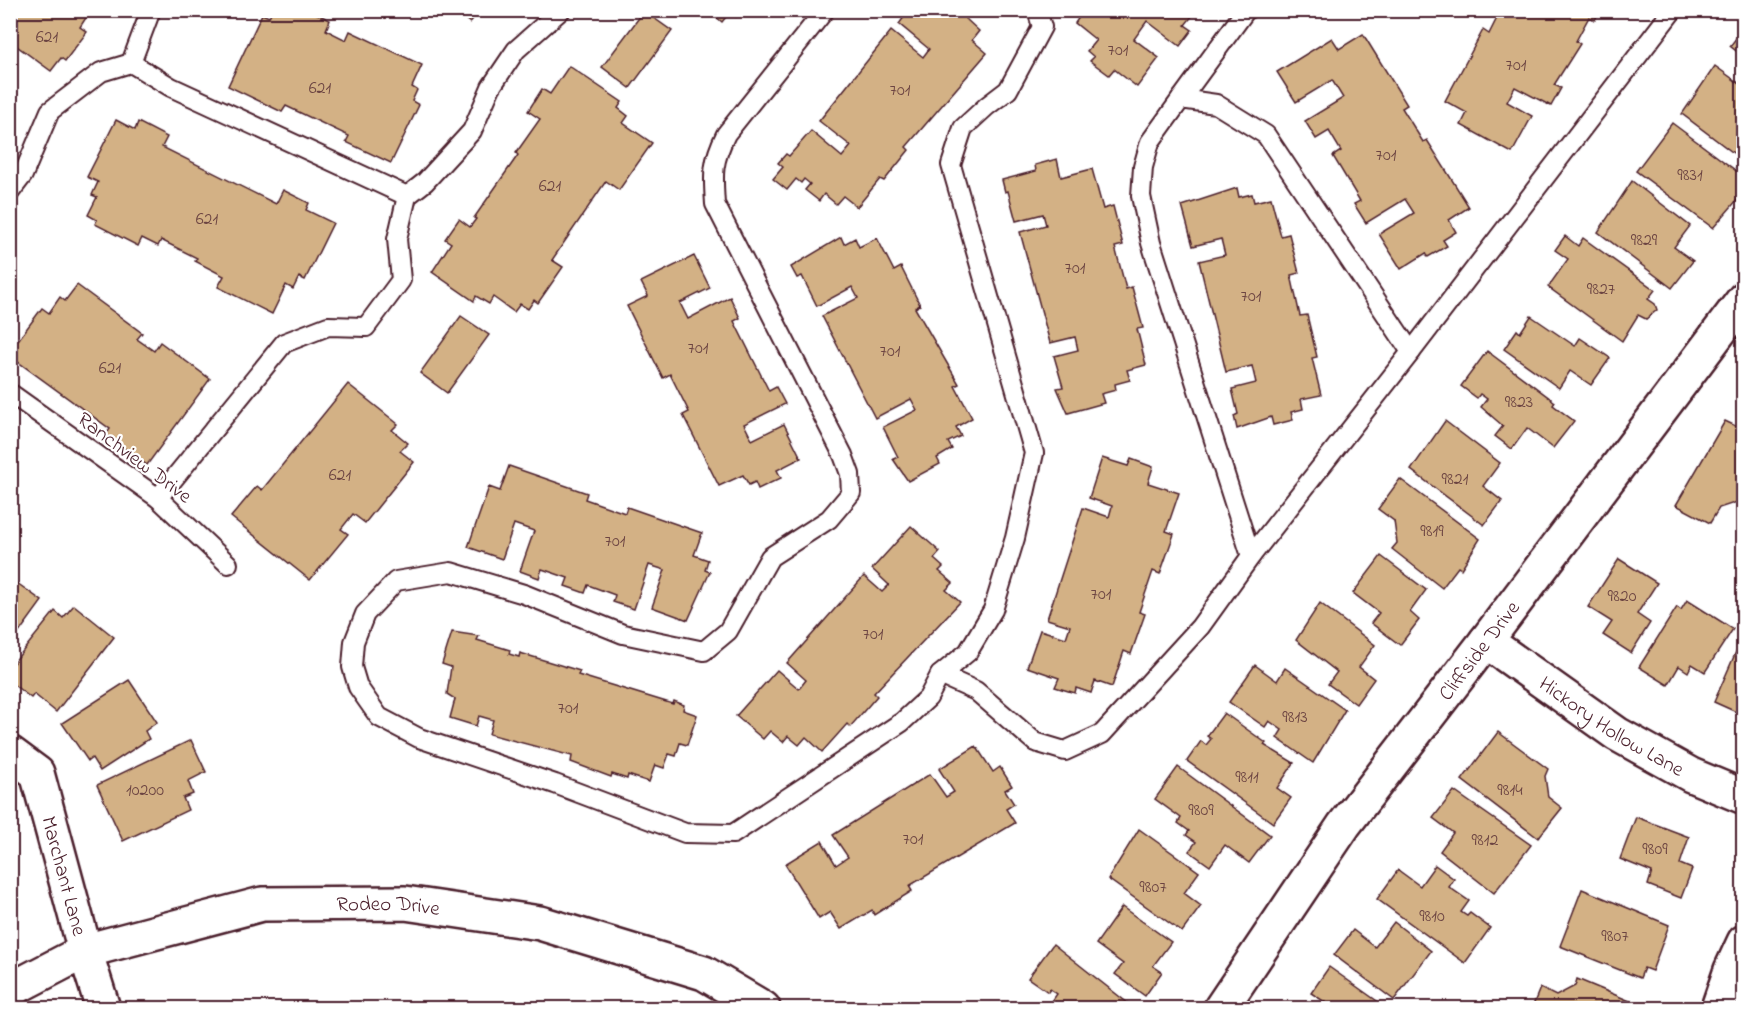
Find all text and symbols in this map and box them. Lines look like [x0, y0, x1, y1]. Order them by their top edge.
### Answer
house number: 621 [36, 25, 59, 51]
house number: 701 [1108, 38, 1129, 64]
house number: 701 [1506, 53, 1527, 79]
house number: 621 [309, 76, 332, 102]
house number: 701 [890, 78, 911, 104]
house number: 701 [1376, 143, 1397, 169]
house number: 9831 [1677, 163, 1703, 189]
house number: 621 [539, 174, 562, 200]
house number: 621 [196, 207, 219, 233]
house number: 9829 [1631, 228, 1658, 254]
house number: 701 [1065, 256, 1086, 282]
house number: 9827 [1587, 277, 1616, 303]
house number: 701 [1241, 284, 1262, 310]
house number: 701 [688, 336, 709, 362]
house number: 701 [880, 339, 901, 365]
house number: 621 [99, 356, 122, 382]
house number: 9823 [1505, 390, 1533, 416]
street label: Ranchview Drive [70, 405, 198, 512]
house number: 621 [329, 463, 352, 489]
house number: 9821 [1442, 467, 1469, 493]
house number: 9819 [1420, 519, 1444, 545]
house number: 701 [605, 529, 626, 555]
house number: 701 [1091, 582, 1112, 608]
house number: 9820 [1608, 584, 1637, 610]
street label: Cliffside Drive [1432, 595, 1529, 708]
house number: 701 [863, 622, 884, 648]
street label: Hickory Hollow Lane [1532, 670, 1689, 785]
house number: 701 [558, 696, 579, 722]
house number: 9813 [1282, 705, 1308, 731]
house number: 9811 [1235, 765, 1259, 791]
house number: 10200 [126, 778, 164, 804]
house number: 9814 [1497, 778, 1523, 804]
house number: 9809 [1188, 798, 1214, 824]
street label: Marchant Lane [32, 813, 93, 940]
house number: 701 [903, 827, 924, 853]
house number: 9812 [1472, 828, 1498, 854]
house number: 9809 [1642, 837, 1668, 863]
house number: 9807 [1139, 875, 1167, 901]
street label: Rodeo Drive [336, 890, 442, 925]
house number: 9810 [1419, 904, 1445, 930]
house number: 9807 [1601, 924, 1629, 950]

